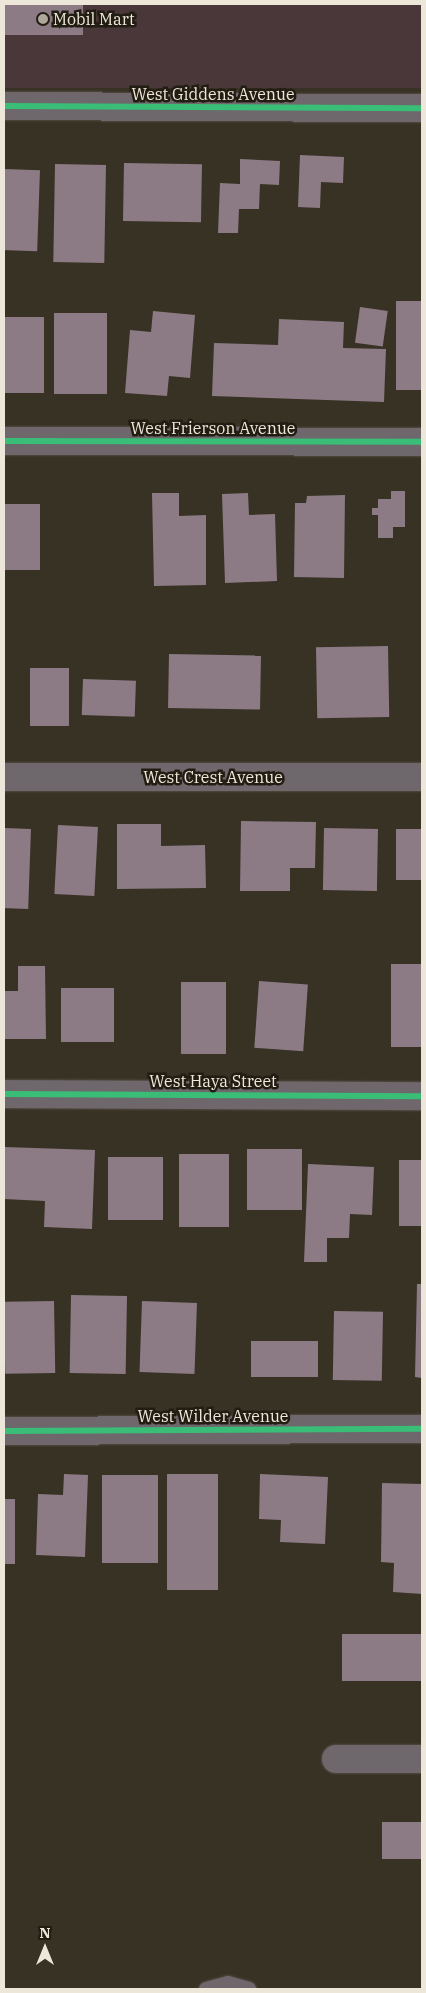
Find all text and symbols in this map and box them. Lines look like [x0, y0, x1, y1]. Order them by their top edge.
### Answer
place label: Mobil Mart [53, 9, 135, 29]
marker: Mobil Mart [37, 13, 49, 25]
street label: West Giddens Avenue [132, 84, 294, 104]
street label: West Frierson Avenue [131, 418, 295, 438]
street label: West Crest Avenue [143, 767, 283, 787]
street label: West Haya Street [149, 1071, 277, 1091]
street label: West Wilder Avenue [138, 1406, 288, 1426]
north arrow [20, 1923, 70, 1973]
text: N [39, 1924, 51, 1942]

